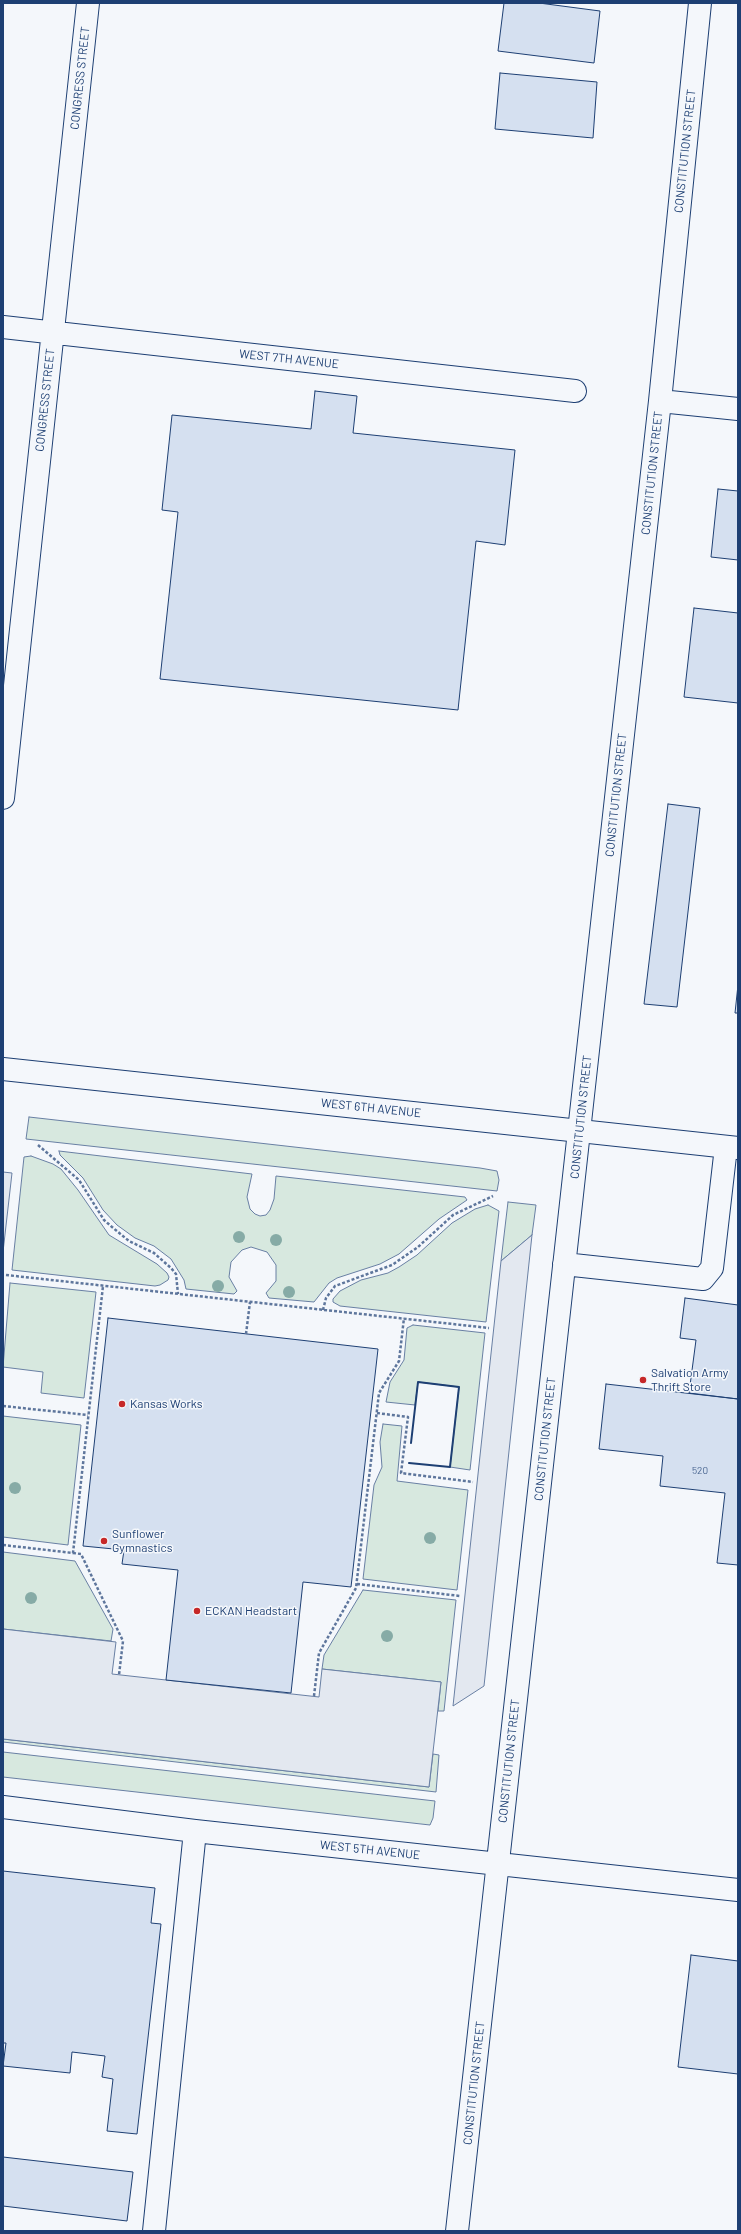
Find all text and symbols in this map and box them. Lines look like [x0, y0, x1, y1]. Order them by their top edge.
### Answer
street label: CONGRESS STREET [67, 26, 93, 130]
street label: CONSTITUTION STREET [671, 88, 699, 214]
street label: WEST 7TH AVENUE [238, 347, 340, 371]
street label: CONGRESS STREET [32, 348, 58, 452]
street label: CONSTITUTION STREET [638, 410, 666, 536]
street label: CONSTITUTION STREET [602, 732, 630, 858]
street label: CONSTITUTION STREET [567, 1054, 595, 1180]
street label: WEST 6TH AVENUE [320, 1096, 422, 1120]
place label: Salvation Army Thrift Store [651, 1366, 728, 1394]
marker: Salvation Army Thrift Store [638, 1375, 648, 1385]
street label: CONSTITUTION STREET [531, 1376, 559, 1502]
place label: Kansas Works [130, 1397, 203, 1411]
marker: Kansas Works [117, 1399, 127, 1409]
house number: 520 [692, 1465, 708, 1477]
place label: Sunflower Gymnastics [112, 1527, 173, 1555]
marker: Sunflower Gymnastics [99, 1536, 109, 1546]
place label: ECKAN Headstart [205, 1604, 297, 1618]
marker: ECKAN Headstart [192, 1606, 202, 1616]
street label: CONSTITUTION STREET [495, 1698, 523, 1824]
street label: WEST 5TH AVENUE [319, 1838, 421, 1862]
street label: CONSTITUTION STREET [460, 2020, 488, 2146]

